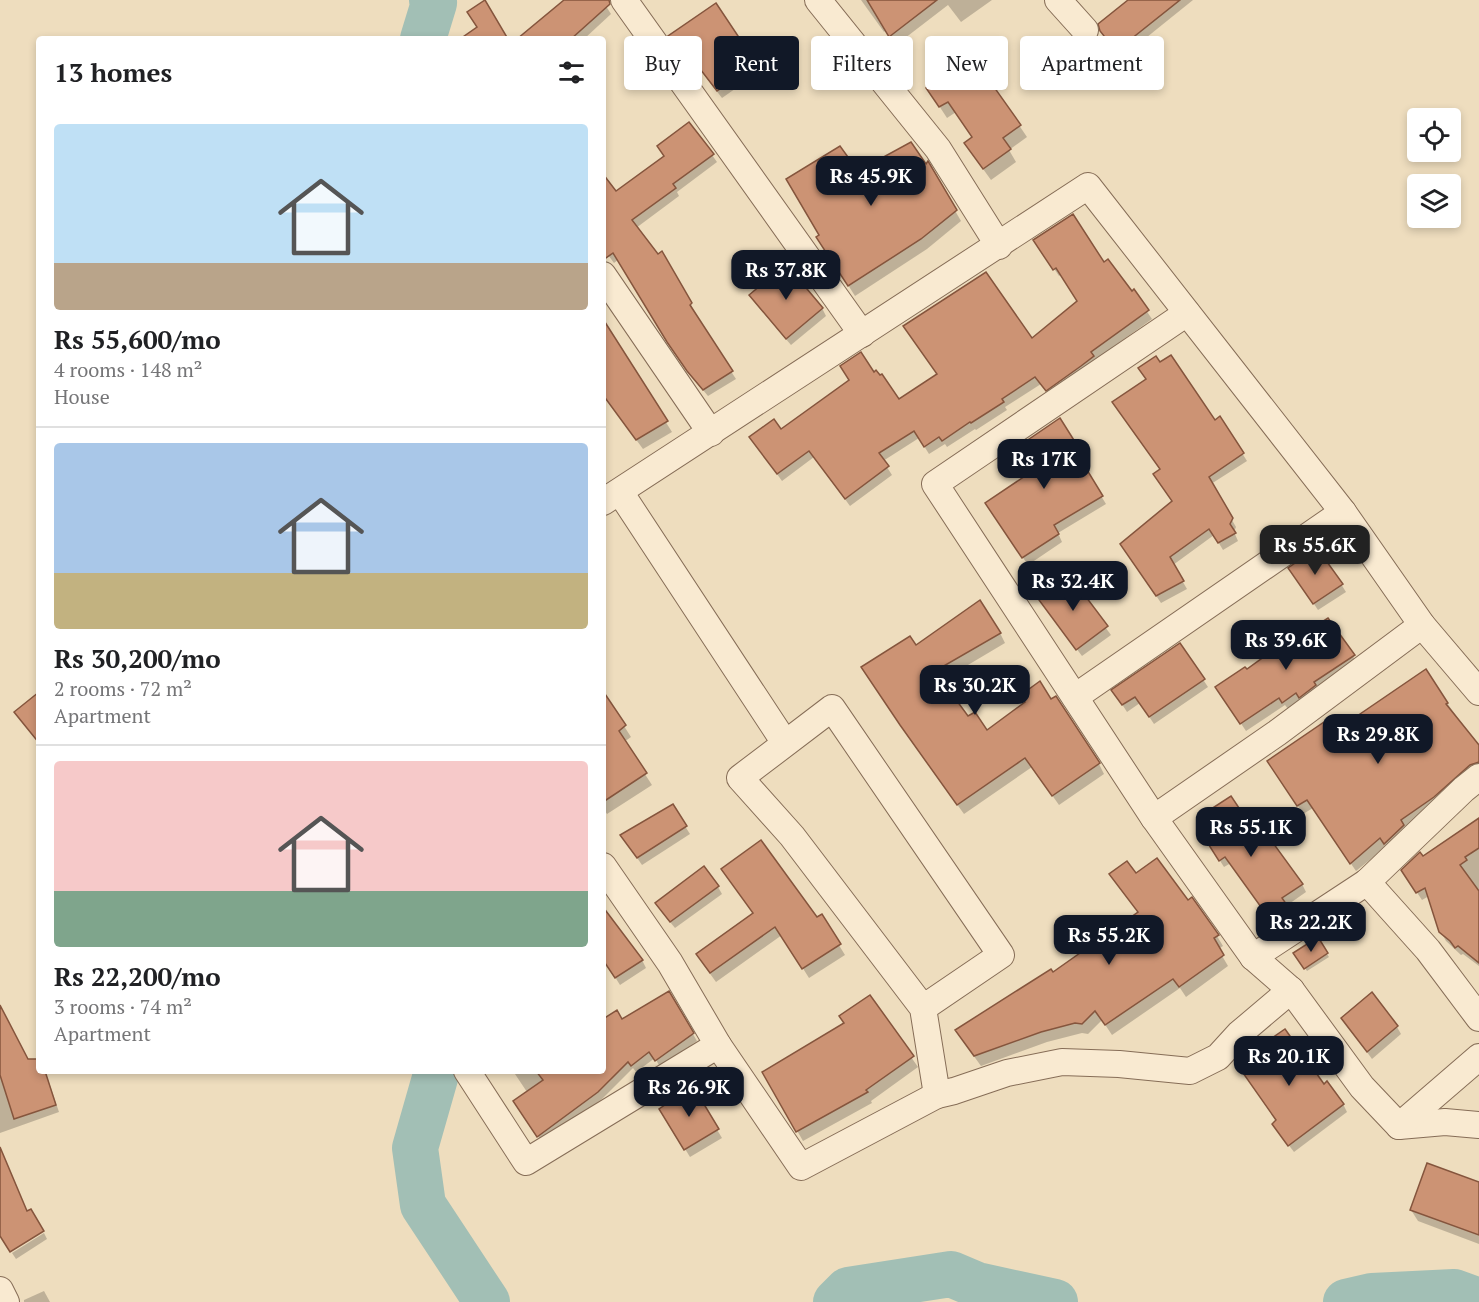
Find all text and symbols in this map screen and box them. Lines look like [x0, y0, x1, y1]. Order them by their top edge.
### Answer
chip: Buy [624, 36, 702, 90]
chip: Rent [714, 36, 799, 90]
chip: Filters [811, 36, 913, 90]
chip: New [925, 36, 1008, 90]
chip: Apartment [1020, 36, 1164, 90]
text: 13 homes [54, 55, 172, 89]
icon: filters [555, 56, 588, 89]
map controls [1407, 108, 1461, 228]
button: locate [1407, 108, 1461, 162]
pin: Rs 45.9K [809, 156, 933, 207]
text: Rs 45.9K [830, 162, 912, 189]
icon: home [267, 163, 375, 271]
button: layers [1407, 174, 1461, 228]
pin: Rs 37.8K [724, 250, 848, 301]
text: Rs 37.8K [745, 256, 827, 283]
text: Rs 55,600/mo [54, 322, 221, 356]
text: 4 rooms · 148 m² [54, 356, 202, 383]
text: House [54, 383, 110, 410]
pin: Rs 17K [995, 439, 1093, 490]
text: Rs 17K [1011, 445, 1077, 472]
icon: home [267, 482, 375, 590]
pin: Rs 55.6K [1253, 525, 1377, 576]
text: Rs 55.6K [1274, 531, 1356, 558]
pin: Rs 32.4K [1011, 561, 1135, 612]
text: Rs 32.4K [1032, 567, 1114, 594]
pin: Rs 39.6K [1224, 620, 1348, 671]
text: Rs 39.6K [1245, 626, 1327, 653]
text: Rs 30,200/mo [54, 641, 221, 675]
pin: Rs 30.2K [913, 665, 1037, 716]
text: Rs 30.2K [934, 671, 1016, 698]
text: 2 rooms · 72 m² [54, 675, 192, 702]
text: Apartment [54, 702, 151, 729]
pin: Rs 29.8K [1316, 714, 1440, 765]
text: Rs 29.8K [1337, 720, 1419, 747]
icon: home [267, 800, 375, 908]
pin: Rs 55.1K [1189, 807, 1313, 858]
text: Rs 55.1K [1210, 813, 1292, 840]
pin: Rs 22.2K [1249, 902, 1373, 953]
text: Rs 22.2K [1270, 908, 1352, 935]
pin: Rs 55.2K [1047, 915, 1171, 966]
text: Rs 55.2K [1068, 921, 1150, 948]
text: Rs 22,200/mo [54, 959, 221, 993]
text: 3 rooms · 74 m² [54, 993, 192, 1020]
text: Apartment [54, 1020, 151, 1047]
pin: Rs 20.1K [1227, 1036, 1351, 1087]
text: Rs 20.1K [1248, 1042, 1330, 1069]
pin: Rs 26.9K [627, 1067, 751, 1118]
text: Rs 26.9K [648, 1073, 730, 1100]

